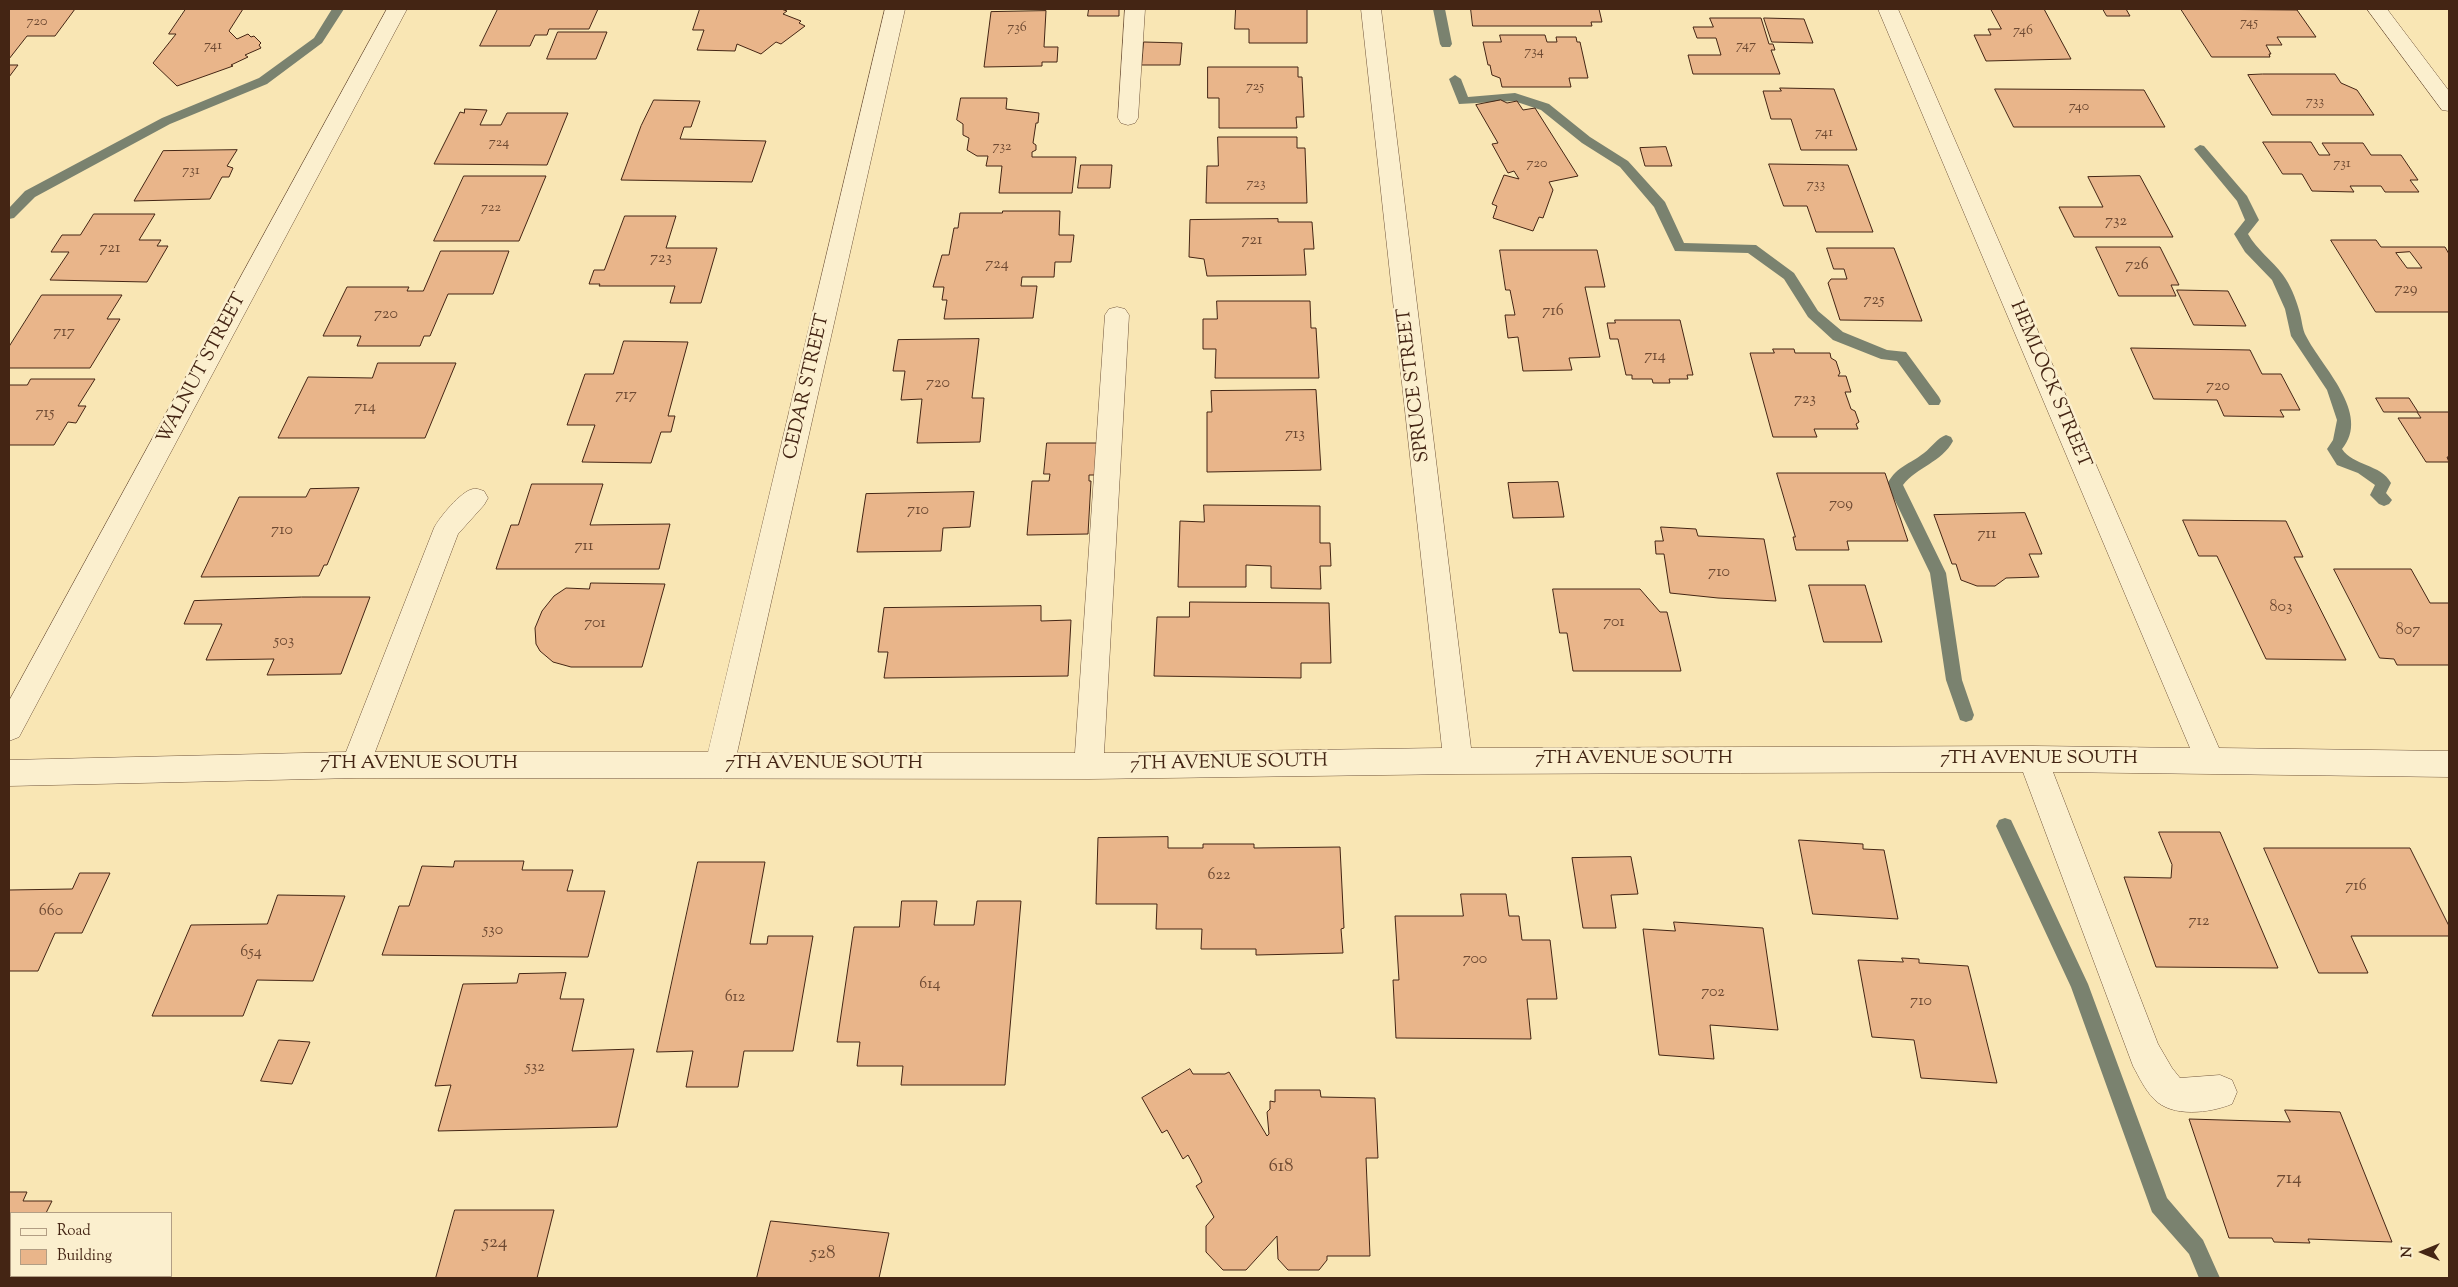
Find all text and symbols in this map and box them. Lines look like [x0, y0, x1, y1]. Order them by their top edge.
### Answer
house number: 720 [27, 15, 47, 31]
house number: 745 [2240, 16, 2258, 32]
house number: 736 [1007, 21, 1027, 37]
house number: 746 [2013, 24, 2033, 40]
house number: 741 [204, 39, 222, 55]
house number: 747 [1736, 39, 1756, 55]
house number: 734 [1524, 45, 1544, 61]
house number: 725 [1246, 80, 1264, 96]
house number: 733 [2306, 95, 2324, 111]
house number: 740 [2069, 100, 2089, 116]
house number: 741 [1815, 126, 1833, 142]
house number: 724 [489, 136, 509, 152]
house number: 732 [992, 140, 1012, 156]
house number: 720 [1527, 157, 1547, 173]
house number: 731 [2333, 157, 2351, 173]
house number: 731 [182, 164, 200, 180]
house number: 723 [1246, 177, 1266, 193]
house number: 733 [1807, 178, 1825, 194]
house number: 722 [481, 201, 501, 217]
house number: 732 [2105, 212, 2127, 232]
house number: 721 [1242, 231, 1262, 251]
house number: 721 [100, 239, 120, 259]
house number: 723 [650, 249, 672, 269]
house number: 724 [985, 255, 1009, 275]
house number: 726 [2125, 256, 2149, 276]
house number: 729 [2394, 280, 2418, 300]
street label: WALNUT STREET [154, 289, 252, 449]
house number: 725 [1864, 291, 1884, 311]
street label: HEMLOCK STREET [2003, 298, 2095, 472]
house number: 716 [1542, 302, 1564, 322]
house number: 720 [374, 305, 398, 325]
street label: SPRUCE STREET [1394, 306, 1436, 464]
street label: CEDAR STREET [780, 312, 836, 462]
house number: 717 [53, 323, 75, 343]
house number: 714 [1644, 347, 1666, 367]
house number: 720 [926, 374, 950, 394]
house number: 720 [2206, 377, 2230, 397]
house number: 717 [615, 386, 637, 406]
house number: 723 [1794, 390, 1816, 410]
house number: 714 [354, 398, 376, 418]
house number: 715 [36, 404, 54, 424]
house number: 713 [1285, 425, 1305, 445]
house number: 709 [1829, 495, 1853, 515]
house number: 710 [907, 501, 929, 521]
house number: 710 [271, 521, 293, 541]
house number: 711 [1978, 525, 1996, 545]
house number: 711 [575, 537, 593, 557]
house number: 710 [1708, 563, 1730, 583]
house number: 803 [2270, 598, 2292, 618]
house number: 701 [1603, 613, 1625, 633]
house number: 701 [584, 614, 606, 634]
house number: 807 [2396, 621, 2420, 641]
house number: 503 [274, 632, 294, 652]
street label: 7TH AVENUE SOUTH [1535, 749, 1733, 771]
street label: 7TH AVENUE SOUTH [1940, 749, 2138, 771]
street label: 7TH AVENUE SOUTH [1130, 751, 1328, 777]
street label: 7TH AVENUE SOUTH [320, 754, 518, 776]
street label: 7TH AVENUE SOUTH [725, 754, 923, 776]
house number: 622 [1208, 866, 1230, 886]
house number: 716 [2345, 877, 2367, 897]
house number: 660 [39, 902, 63, 922]
house number: 712 [2189, 912, 2209, 932]
house number: 530 [483, 921, 503, 941]
house number: 654 [240, 943, 262, 963]
house number: 700 [1463, 950, 1487, 970]
house number: 614 [919, 975, 941, 995]
house number: 702 [1701, 983, 1725, 1003]
house number: 612 [725, 988, 745, 1008]
house number: 710 [1910, 992, 1932, 1012]
house number: 532 [525, 1058, 545, 1078]
house number: 618 [1268, 1157, 1294, 1179]
house number: 714 [2276, 1169, 2302, 1191]
legend [10, 1212, 172, 1277]
text: Road [57, 1221, 91, 1242]
north arrow [2398, 1227, 2448, 1277]
house number: 524 [483, 1233, 507, 1255]
house number: 528 [811, 1244, 835, 1266]
text: Building [57, 1246, 112, 1267]
text: N [2398, 1246, 2418, 1258]

